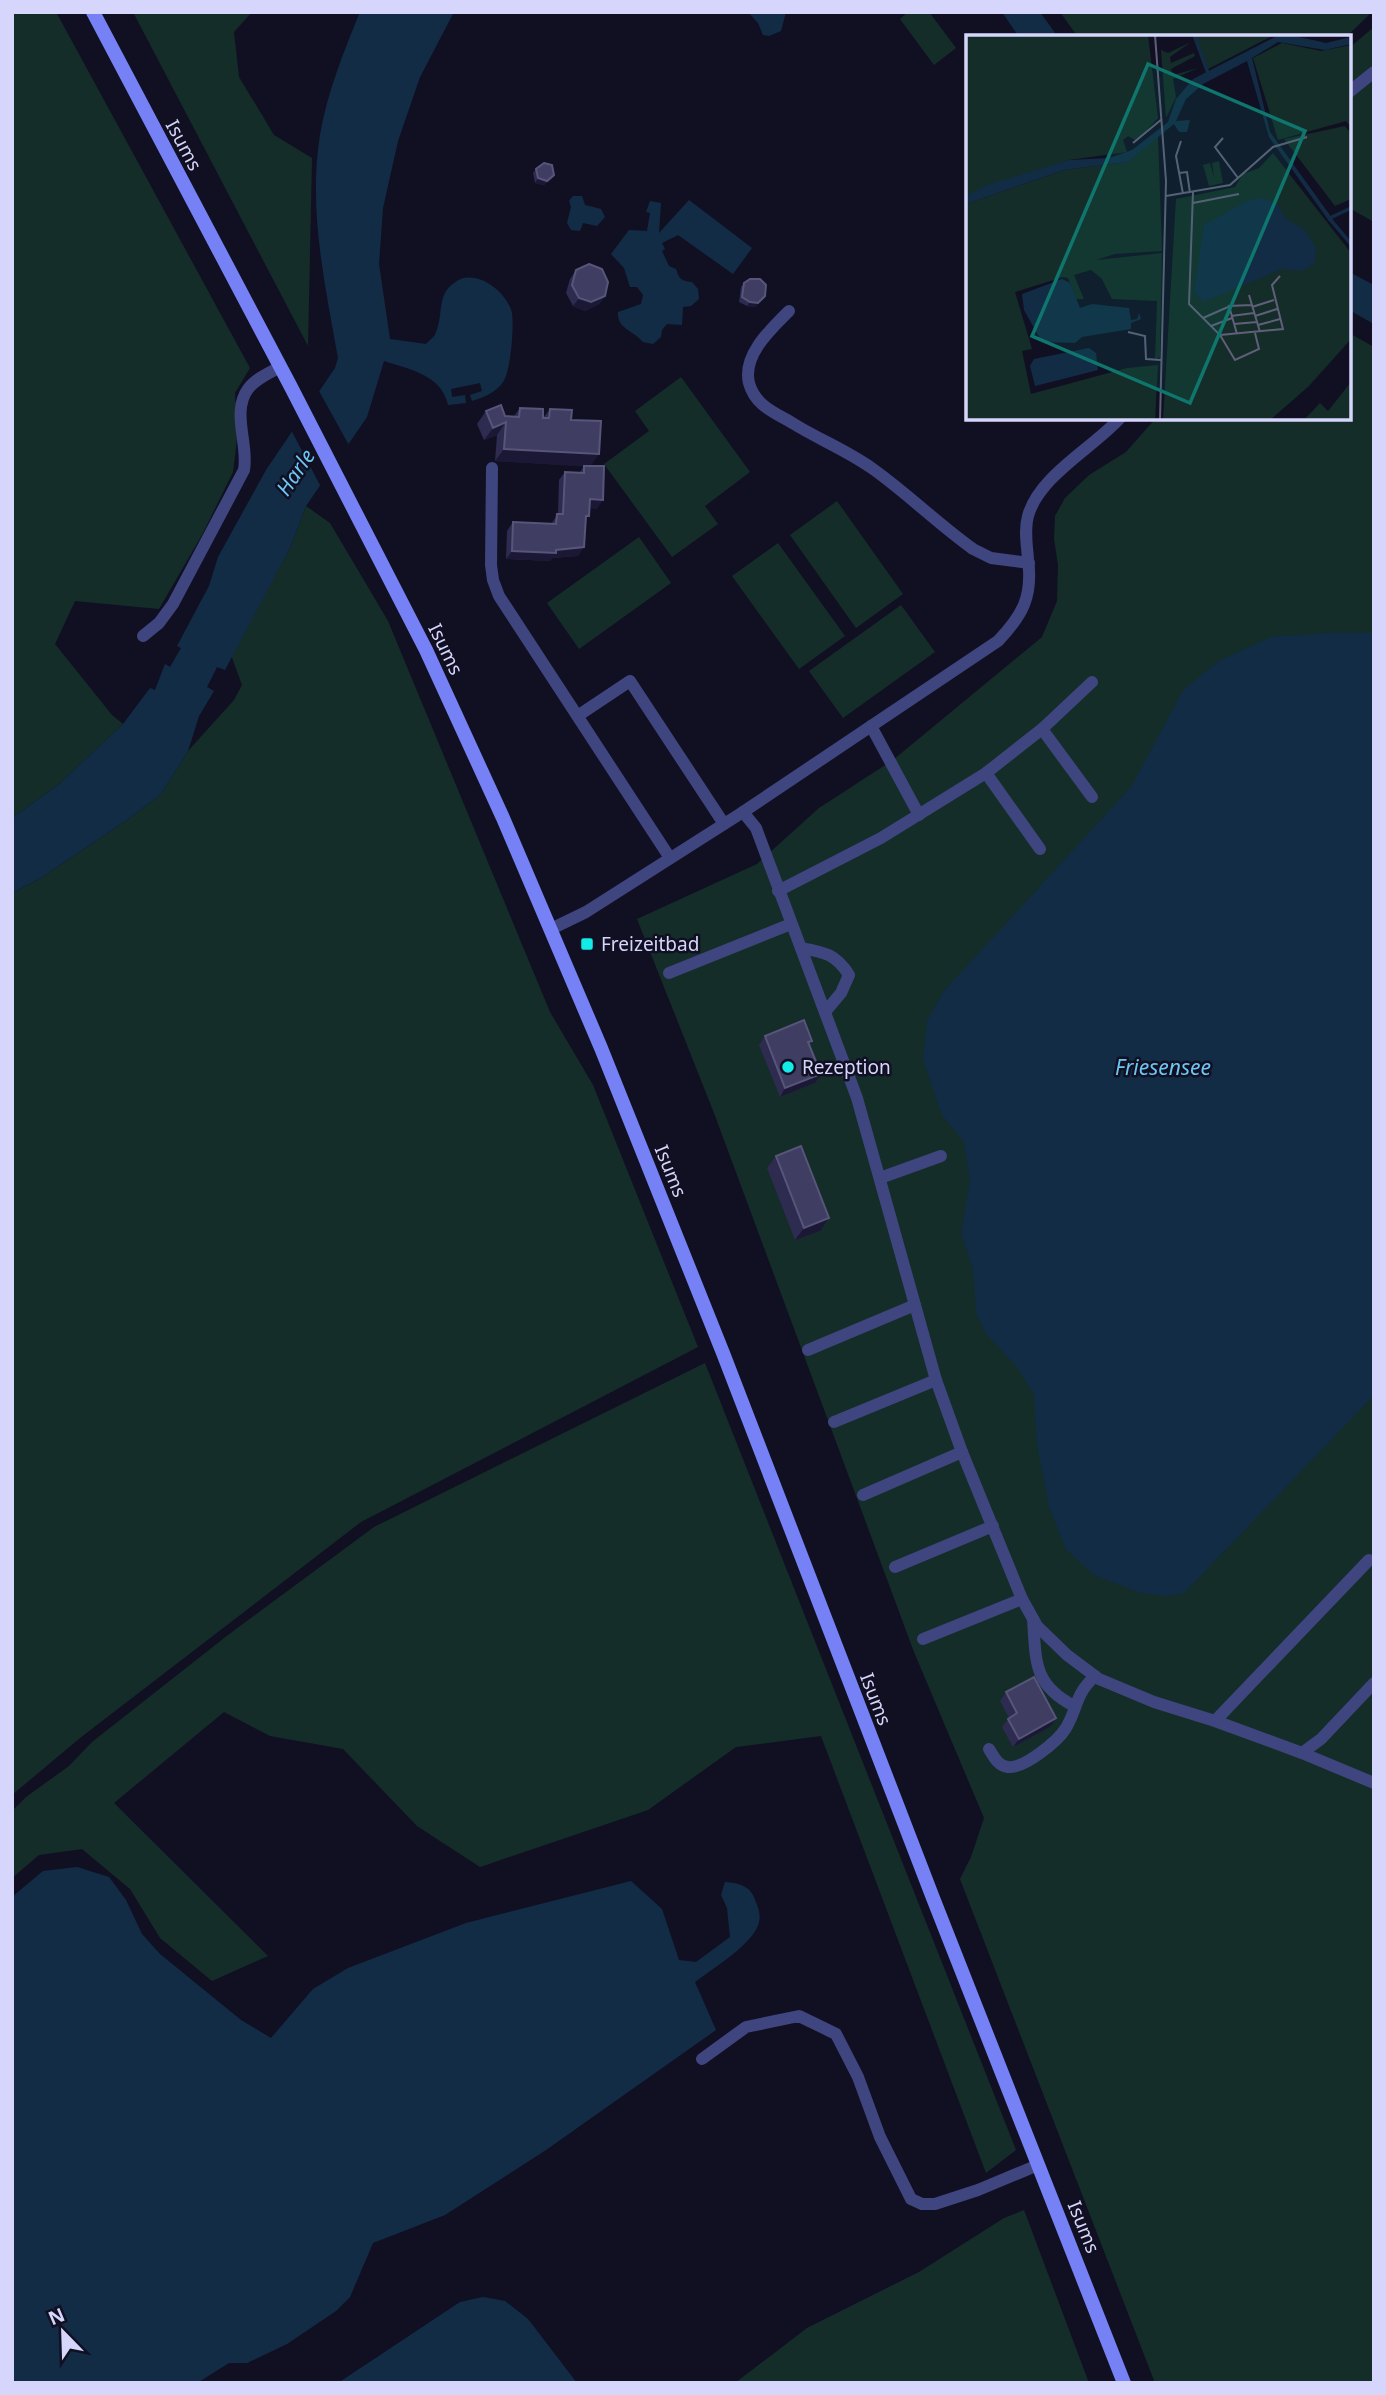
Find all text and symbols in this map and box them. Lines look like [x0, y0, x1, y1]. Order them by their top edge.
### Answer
inset map [966, 35, 1351, 420]
street label: Isums [160, 115, 208, 175]
water label: Harle [269, 443, 321, 501]
street label: Isums [422, 619, 470, 679]
place label: Freizeitbad [601, 931, 699, 957]
marker: Freizeitbad [579, 936, 595, 952]
water label: Friesensee [1115, 1053, 1211, 1081]
place label: Rezeption [802, 1054, 891, 1080]
marker: Rezeption [780, 1059, 796, 1075]
street label: Isums [649, 1141, 693, 1201]
street label: Isums [854, 1669, 898, 1729]
street label: Isums [1062, 2197, 1106, 2257]
north arrow [28, 2297, 98, 2367]
text: N [44, 2301, 69, 2331]

